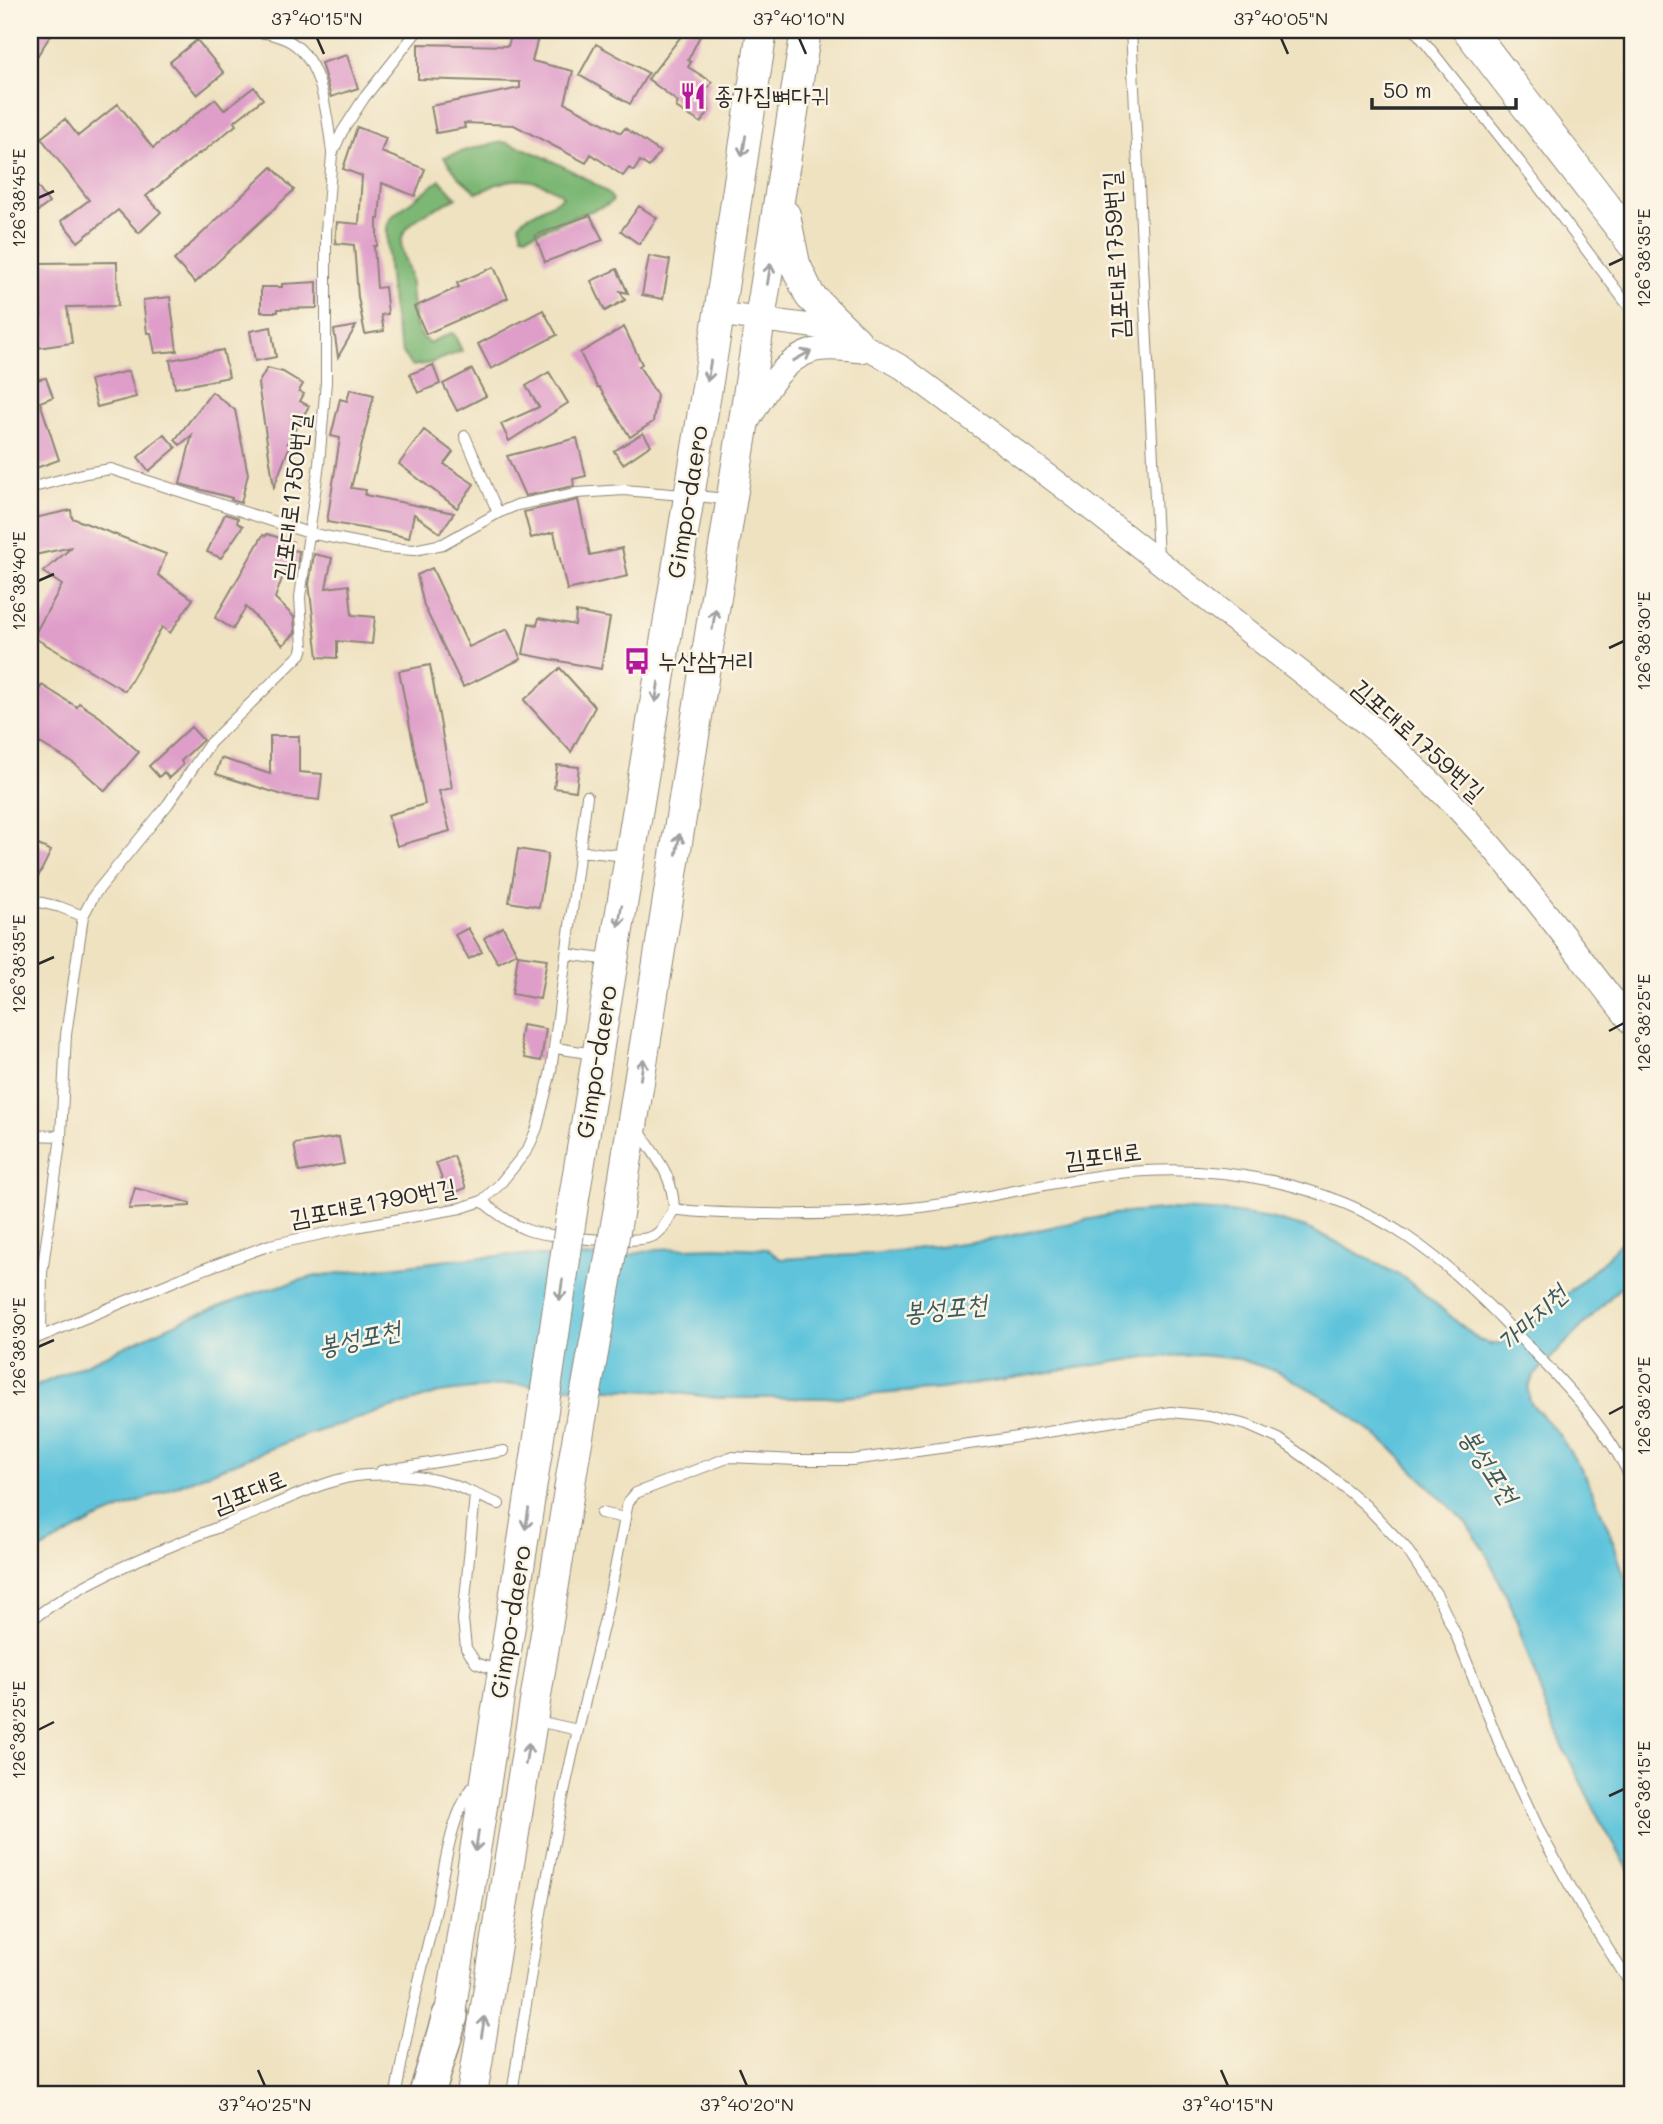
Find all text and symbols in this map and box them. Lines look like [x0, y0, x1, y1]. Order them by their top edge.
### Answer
text: 37°40'15"N [271, 6, 363, 30]
text: 37°40'10"N [753, 6, 845, 30]
text: 37°40'05"N [1234, 6, 1328, 30]
scale bar [1372, 66, 1516, 110]
text: 50 m [1383, 76, 1432, 103]
place label: 종가집뼈다귀 [714, 79, 830, 110]
restaurant icon: 종가집뼈다귀 [678, 81, 708, 111]
one-way arrow [737, 134, 750, 157]
text: 126°38'45"E [6, 148, 30, 248]
street label: 김포대로1759번길 [1095, 170, 1134, 340]
text: 126°38'35"E [1631, 209, 1655, 308]
one-way arrow [763, 263, 776, 286]
one-way arrow [791, 349, 812, 362]
one-way arrow [702, 359, 715, 381]
street label: 김포대로1750번길 [265, 411, 316, 582]
street label: Gimpo-daero [659, 423, 714, 581]
text: 126°38'40"E [6, 531, 30, 631]
text: 126°38'30"E [1631, 591, 1655, 691]
one-way arrow [708, 608, 721, 631]
place label: 누산삼거리 [658, 644, 755, 675]
bus stop icon: 누산삼거리 [622, 646, 652, 676]
street label: 김포대로1759번길 [1346, 671, 1492, 807]
one-way arrow [650, 680, 663, 703]
one-way arrow [672, 833, 685, 856]
one-way arrow [613, 904, 626, 927]
text: 126°38'35"E [6, 915, 30, 1014]
text: 126°38'25"E [1631, 974, 1655, 1072]
street label: Gimpo-daero [568, 983, 623, 1141]
one-way arrow [636, 1058, 649, 1080]
street label: 김포대로 [1063, 1134, 1143, 1175]
street label: 김포대로1790번길 [287, 1170, 459, 1233]
water label: 가마지천 [1489, 1274, 1576, 1358]
one-way arrow [554, 1278, 567, 1301]
water label: 봉성포천 [902, 1285, 991, 1328]
text: 126°38'30"E [6, 1297, 30, 1397]
water label: 봉성포천 [314, 1311, 406, 1362]
text: 126°38'20"E [1631, 1356, 1655, 1456]
water label: 봉성포천 [1453, 1421, 1529, 1512]
street label: 김포대로 [207, 1462, 290, 1519]
one-way arrow [520, 1507, 533, 1530]
street label: Gimpo-daero [482, 1543, 537, 1701]
text: 126°38'25"E [6, 1681, 30, 1779]
text: 126°38'15"E [1631, 1741, 1655, 1837]
one-way arrow [521, 1743, 534, 1766]
one-way arrow [470, 1829, 483, 1851]
one-way arrow [477, 2016, 490, 2039]
text: 37°40'25"N [218, 2092, 312, 2116]
text: 37°40'20"N [700, 2092, 794, 2116]
text: 37°40'15"N [1182, 2092, 1274, 2116]

